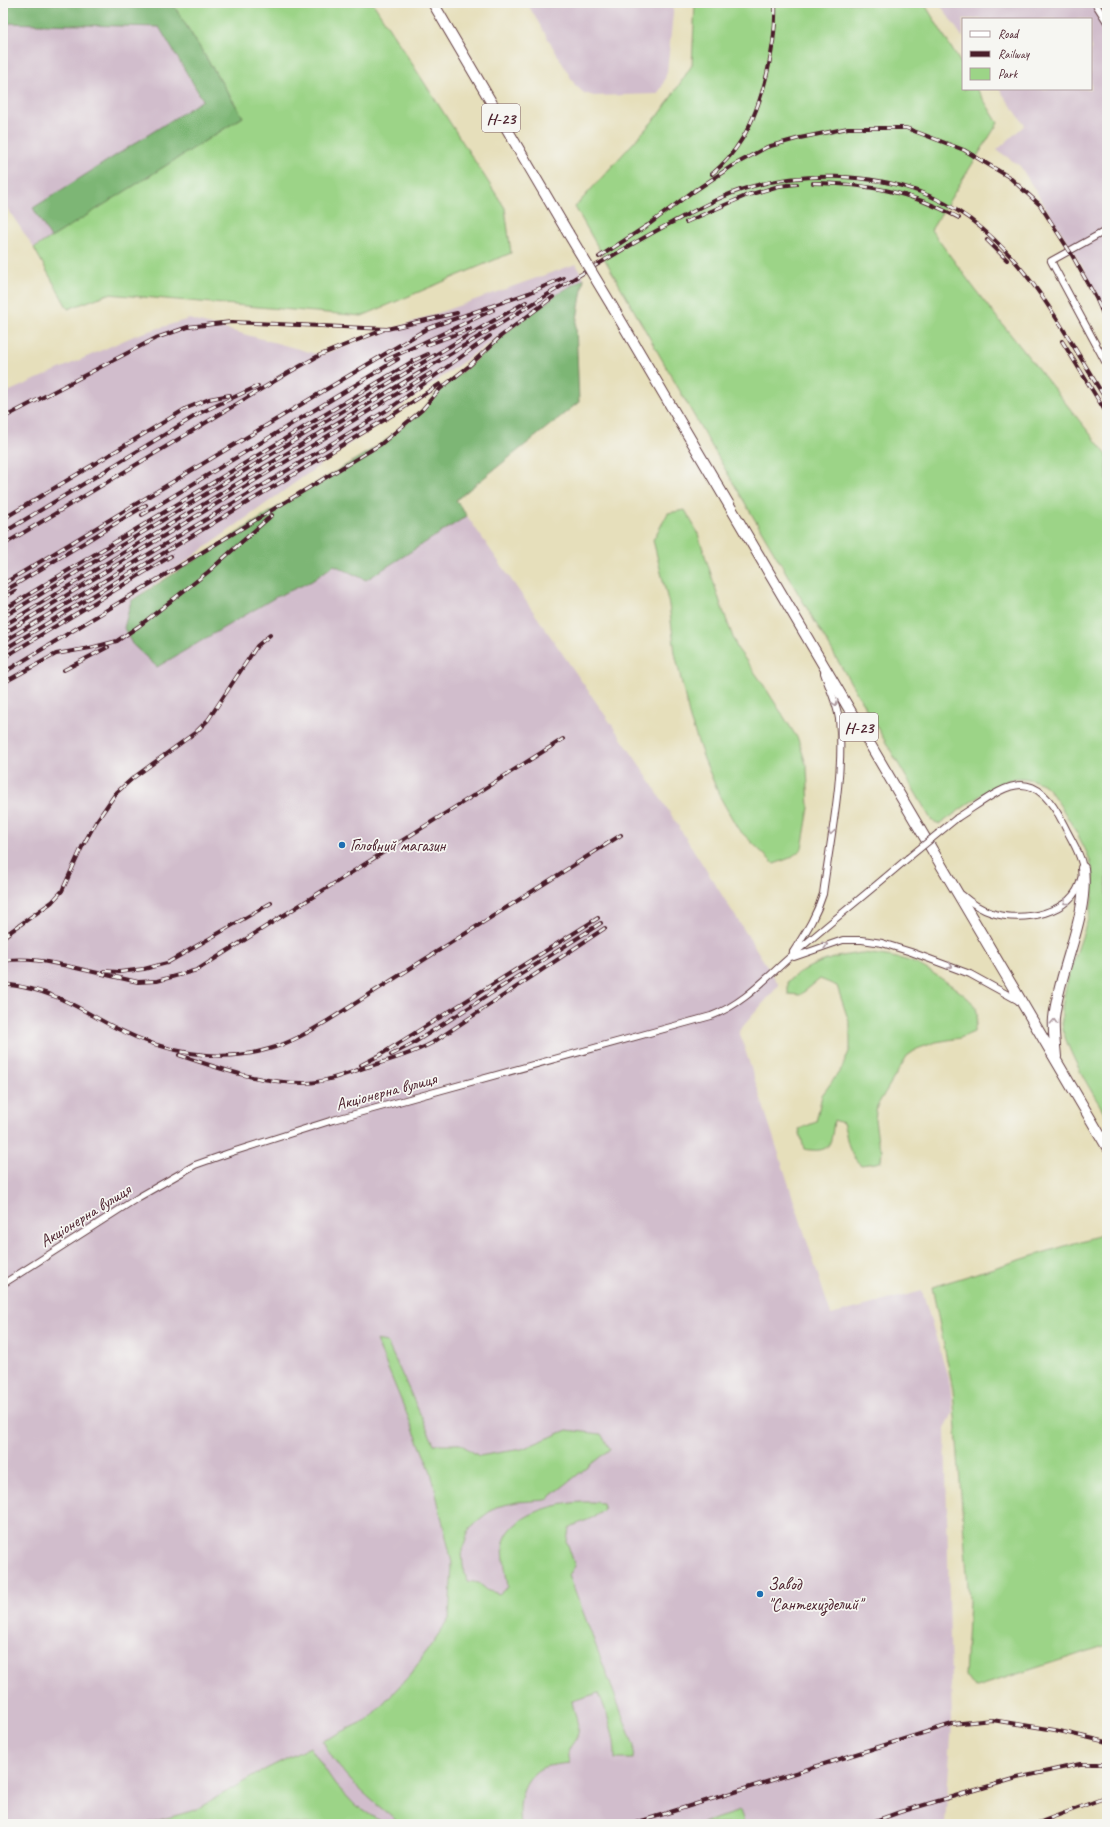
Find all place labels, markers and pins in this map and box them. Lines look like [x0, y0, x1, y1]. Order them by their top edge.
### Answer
place label: Головний магазин [350, 835, 447, 856]
marker: Головний магазин [337, 840, 347, 850]
place label: Завод "Сантехизделий" [768, 1574, 866, 1616]
marker: Завод "Сантехизделий" [755, 1589, 765, 1599]

